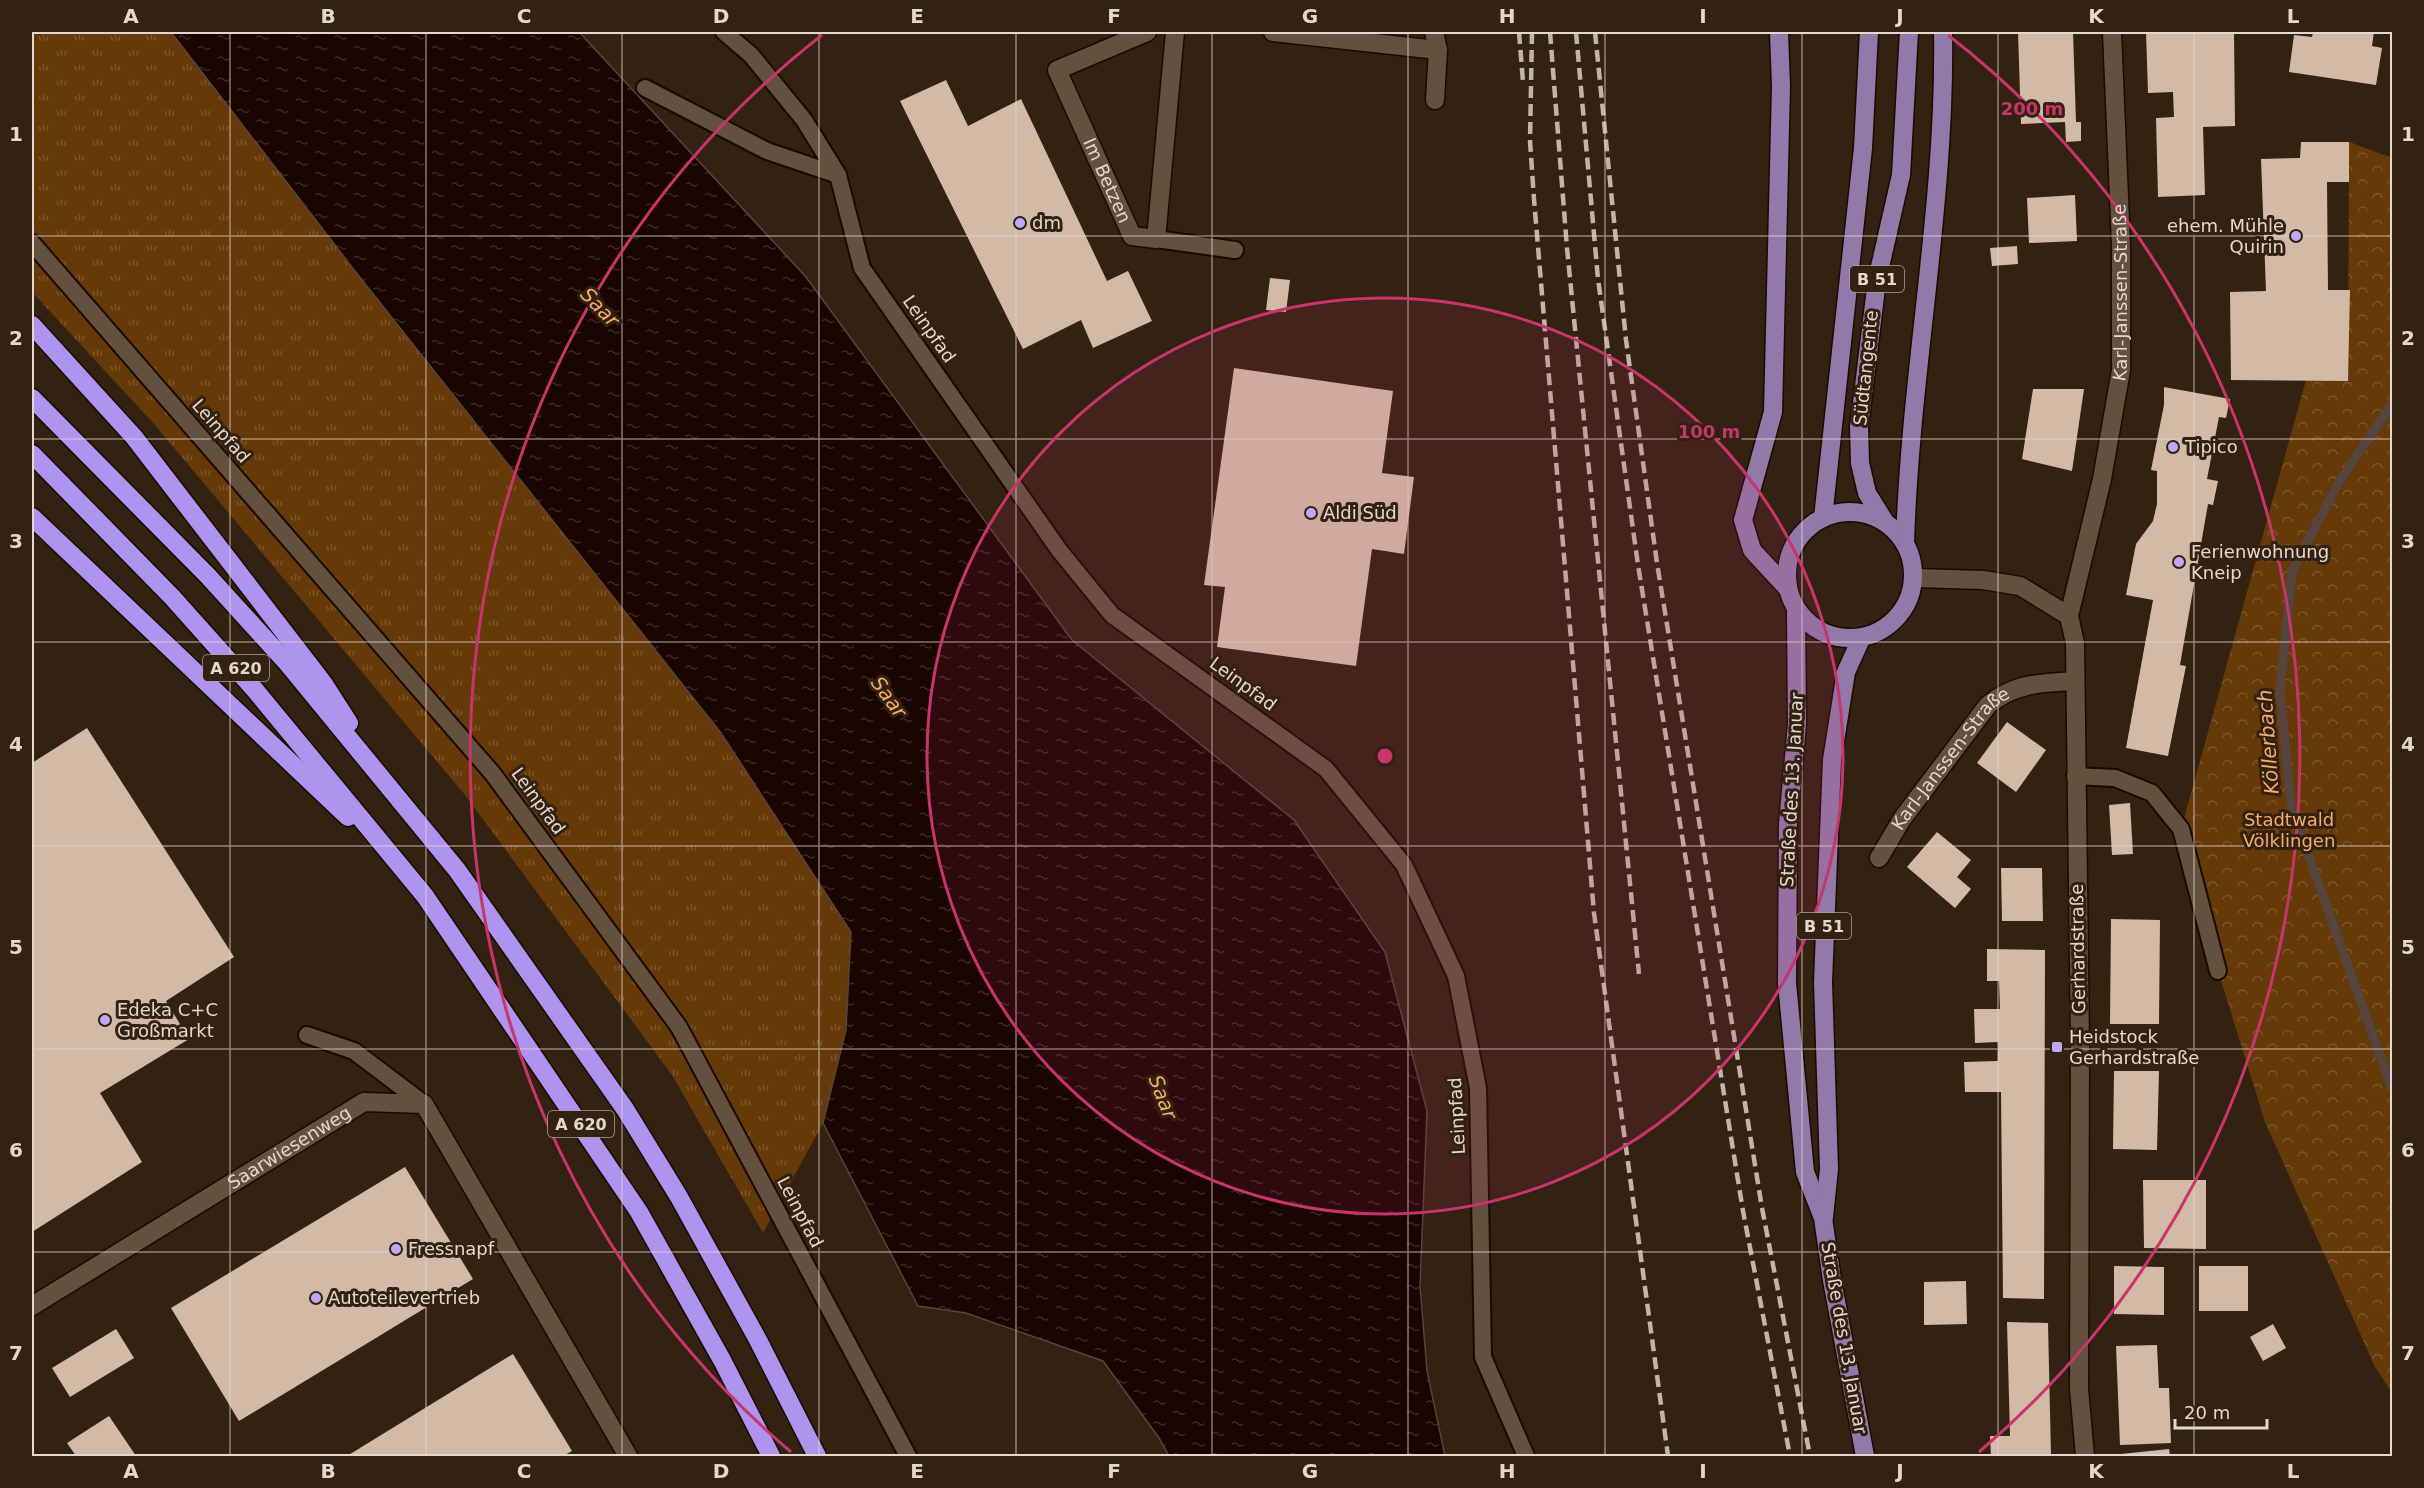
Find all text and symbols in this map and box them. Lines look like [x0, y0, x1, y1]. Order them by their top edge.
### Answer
text: A [123, 4, 139, 28]
text: B [320, 4, 336, 28]
text: C [517, 4, 531, 28]
text: D [713, 4, 729, 28]
text: E [910, 4, 924, 28]
text: F [1107, 4, 1121, 28]
text: G [1302, 4, 1318, 28]
text: H [1499, 4, 1515, 28]
text: I [1699, 4, 1707, 28]
text: J [1894, 4, 1904, 28]
text: K [2088, 4, 2105, 28]
text: L [2287, 4, 2300, 28]
text: 200 m [2001, 98, 2063, 119]
text: 1 [9, 122, 23, 146]
text: 1 [2401, 122, 2415, 146]
street label: Im Betzen [1079, 135, 1136, 226]
street label: Karl-Janssen-Straße [2108, 203, 2131, 383]
place label: dm [1032, 212, 1061, 233]
place label: ehem. Mühle Quirin [2167, 215, 2284, 257]
marker: dm [1013, 216, 1027, 230]
marker: ehem. Mühle Quirin [2289, 229, 2303, 243]
road number: B 51 [1850, 266, 1904, 292]
water label: Saar [576, 282, 626, 333]
street label: Leinpfad [899, 291, 960, 366]
street label: Südtangente [1849, 309, 1882, 427]
text: 2 [9, 326, 23, 350]
text: 2 [2401, 326, 2415, 350]
street label: Leinpfad [188, 395, 255, 467]
text: 100 m [1678, 421, 1740, 442]
place label: Tipico [2184, 436, 2238, 457]
marker: Tipico [2166, 440, 2180, 454]
place label: Aldi Süd [1323, 502, 1397, 523]
marker: Aldi Süd [1304, 506, 1318, 520]
text: 3 [9, 529, 23, 553]
text: 3 [2401, 529, 2415, 553]
place label: Ferienwohnung Kneip [2191, 541, 2329, 583]
marker: Ferienwohnung Kneip [2172, 555, 2186, 569]
street label: Leinpfad [1206, 652, 1281, 715]
road number: A 620 [203, 655, 269, 681]
water label: Saar [866, 672, 913, 724]
street label: Karl-Janssen-Straße [1887, 683, 2013, 834]
water label: Köllerbach [2252, 689, 2284, 795]
street label: Straße des 13. Januar [1776, 692, 1807, 888]
text: 4 [9, 732, 23, 756]
text: 4 [2401, 732, 2415, 756]
centre of rings [1375, 746, 1395, 766]
street label: Leinpfad [507, 763, 570, 838]
park label: Stadtwald Völklingen [2243, 809, 2335, 851]
street label: Gerhardstraße [2066, 884, 2089, 1014]
road number: B 51 [1797, 913, 1851, 939]
text: 5 [9, 935, 23, 959]
text: 5 [2401, 935, 2415, 959]
place label: Edeka C+C Großmarkt [117, 999, 218, 1041]
marker: Edeka C+C Großmarkt [98, 1013, 112, 1027]
place label: Heidstock Gerhardstraße [2069, 1026, 2199, 1068]
marker: Heidstock Gerhardstraße [2050, 1040, 2064, 1054]
water label: Saar [1144, 1071, 1183, 1124]
street label: Leinpfad [1444, 1077, 1469, 1155]
street label: Saarwiesenweg [224, 1102, 355, 1193]
road number: A 620 [548, 1111, 614, 1137]
text: 6 [9, 1138, 23, 1162]
text: 6 [2401, 1138, 2415, 1162]
street label: Leinpfad [773, 1173, 828, 1251]
place label: Fressnapf [408, 1238, 495, 1259]
street label: Straße des 13. Januar [1817, 1240, 1872, 1436]
marker: Fressnapf [389, 1242, 403, 1256]
place label: Autoteilevertrieb [328, 1287, 480, 1308]
marker: Autoteilevertrieb [309, 1291, 323, 1305]
text: 7 [9, 1341, 23, 1365]
text: 7 [2401, 1341, 2415, 1365]
scale bar [2175, 1392, 2266, 1430]
text: 20 m [2184, 1402, 2230, 1423]
text: A [123, 1459, 139, 1483]
text: B [320, 1459, 336, 1483]
text: C [517, 1459, 531, 1483]
text: D [713, 1459, 729, 1483]
text: E [910, 1459, 924, 1483]
text: F [1107, 1459, 1121, 1483]
text: G [1302, 1459, 1318, 1483]
text: H [1499, 1459, 1515, 1483]
text: I [1699, 1459, 1707, 1483]
text: J [1894, 1459, 1904, 1483]
text: K [2088, 1459, 2105, 1483]
text: L [2287, 1459, 2300, 1483]

